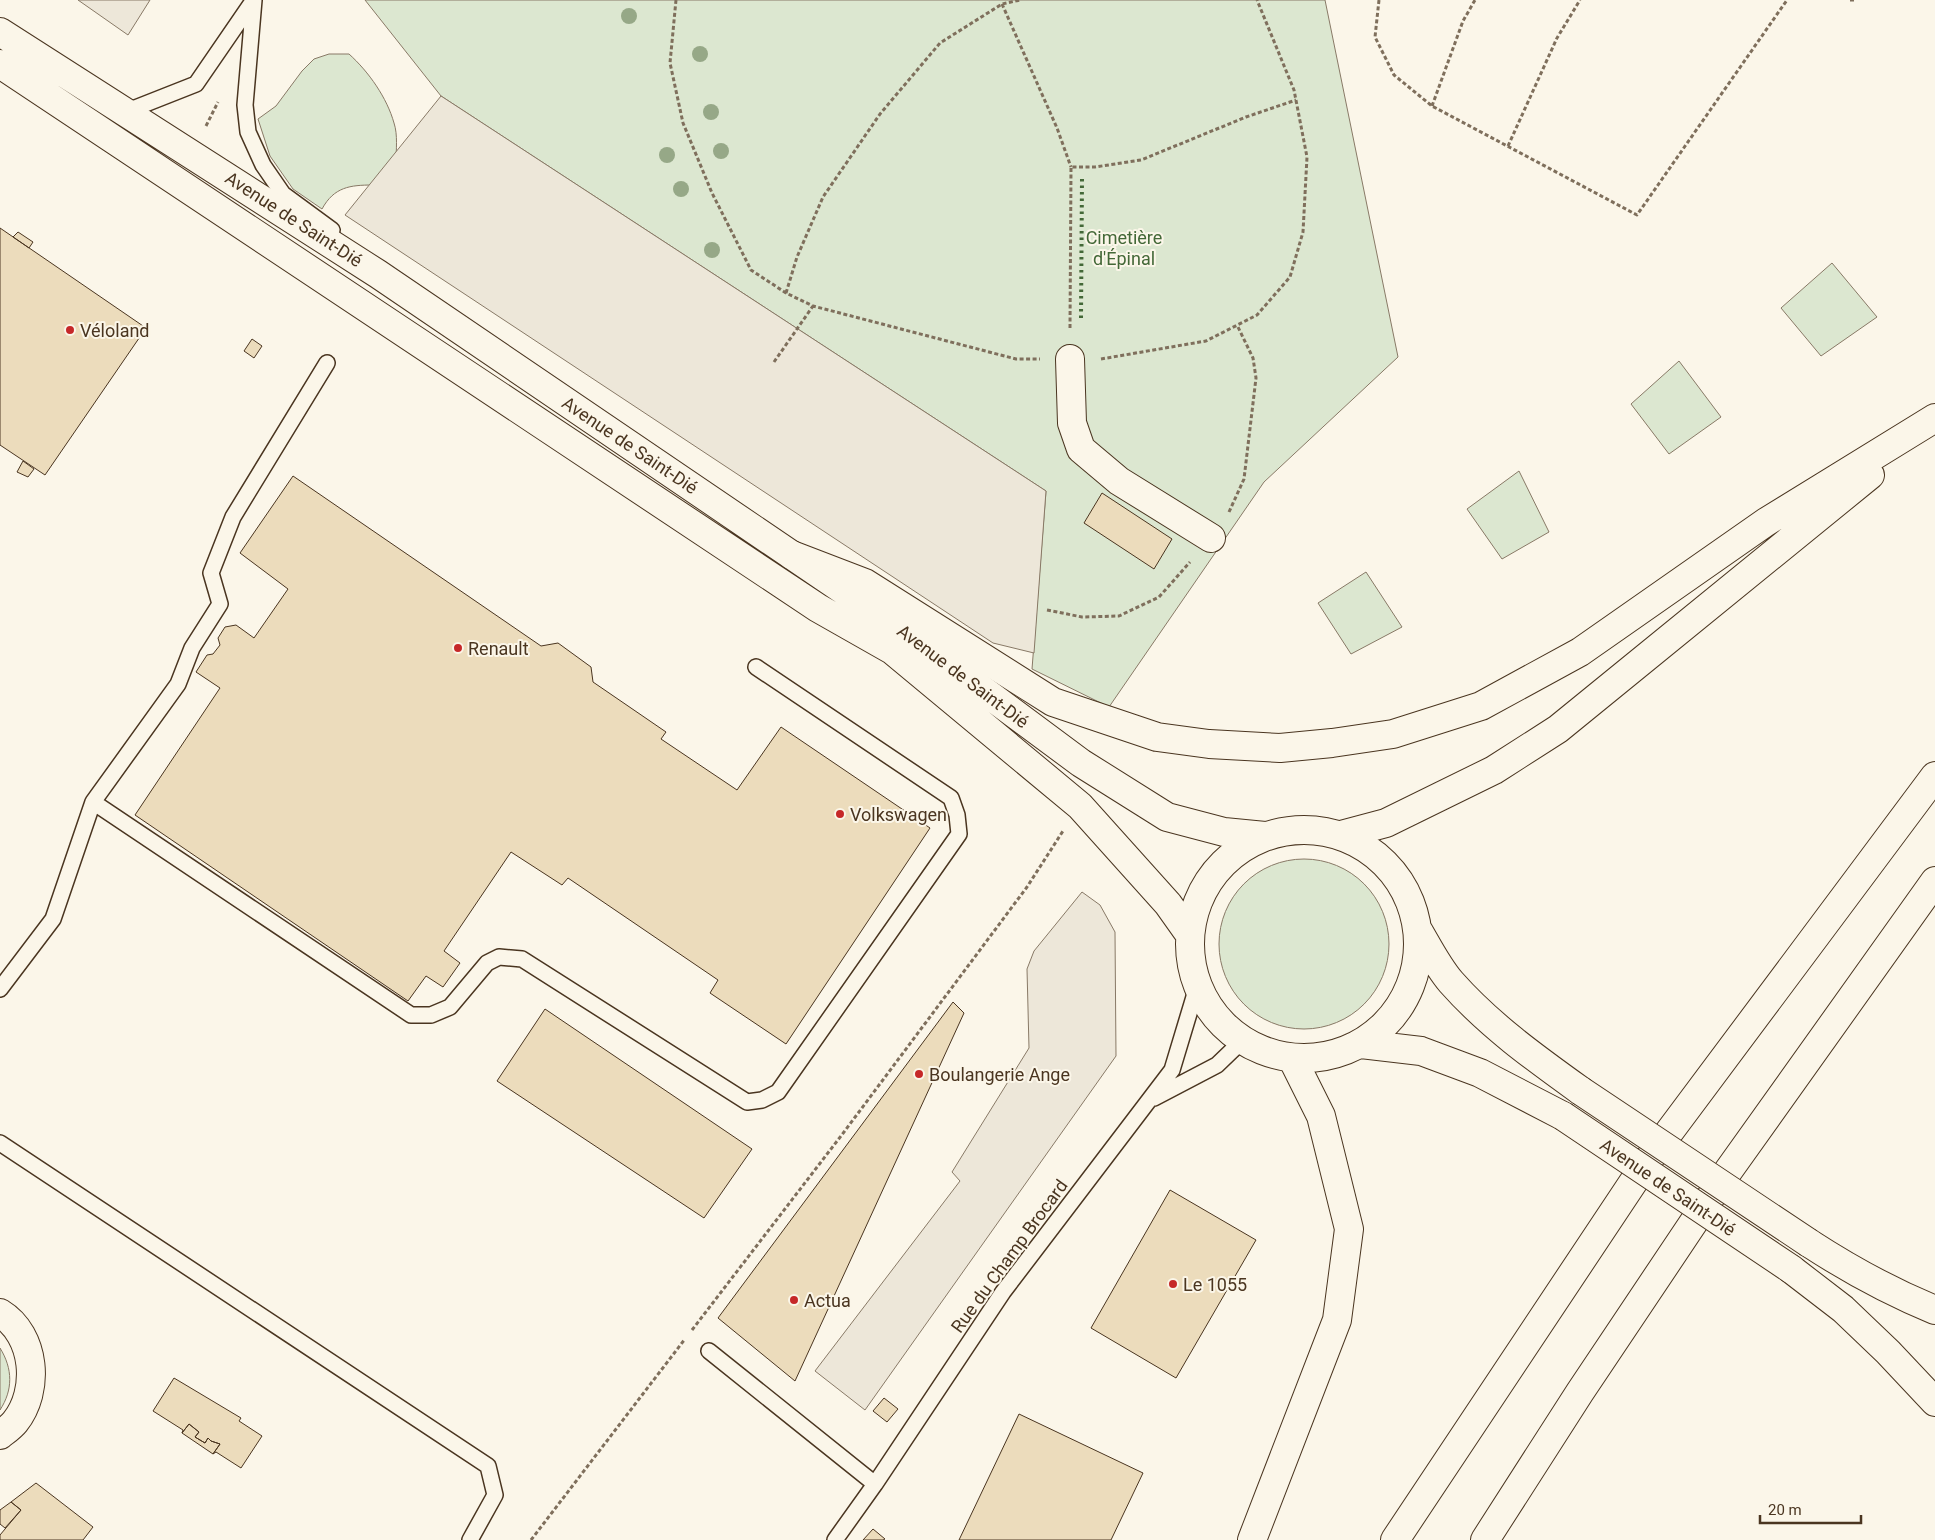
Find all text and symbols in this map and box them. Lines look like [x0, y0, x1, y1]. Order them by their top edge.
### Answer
street label: Avenue de Saint-Dié [222, 167, 366, 271]
park label: Cimetière d'Épinal [1086, 227, 1162, 269]
place label: Véloland [80, 320, 150, 341]
marker: Véloland [64, 324, 76, 336]
street label: Avenue de Saint-Dié [558, 392, 702, 498]
street label: Avenue de Saint-Dié [893, 620, 1033, 732]
place label: Renault [468, 638, 529, 659]
marker: Renault [452, 642, 464, 654]
place label: Volkswagen [850, 804, 947, 825]
marker: Volkswagen [834, 808, 846, 820]
place label: Boulangerie Ange [929, 1064, 1070, 1085]
marker: Boulangerie Ange [913, 1068, 925, 1080]
street label: Avenue de Saint-Dié [1596, 1134, 1740, 1240]
street label: Rue du Champ Brocard [946, 1175, 1072, 1337]
place label: Le 1055 [1183, 1274, 1247, 1295]
marker: Le 1055 [1167, 1278, 1179, 1290]
place label: Actua [804, 1290, 851, 1311]
marker: Actua [788, 1294, 800, 1306]
scale bar [1760, 1492, 1861, 1524]
text: 20 m [1768, 1501, 1802, 1519]

